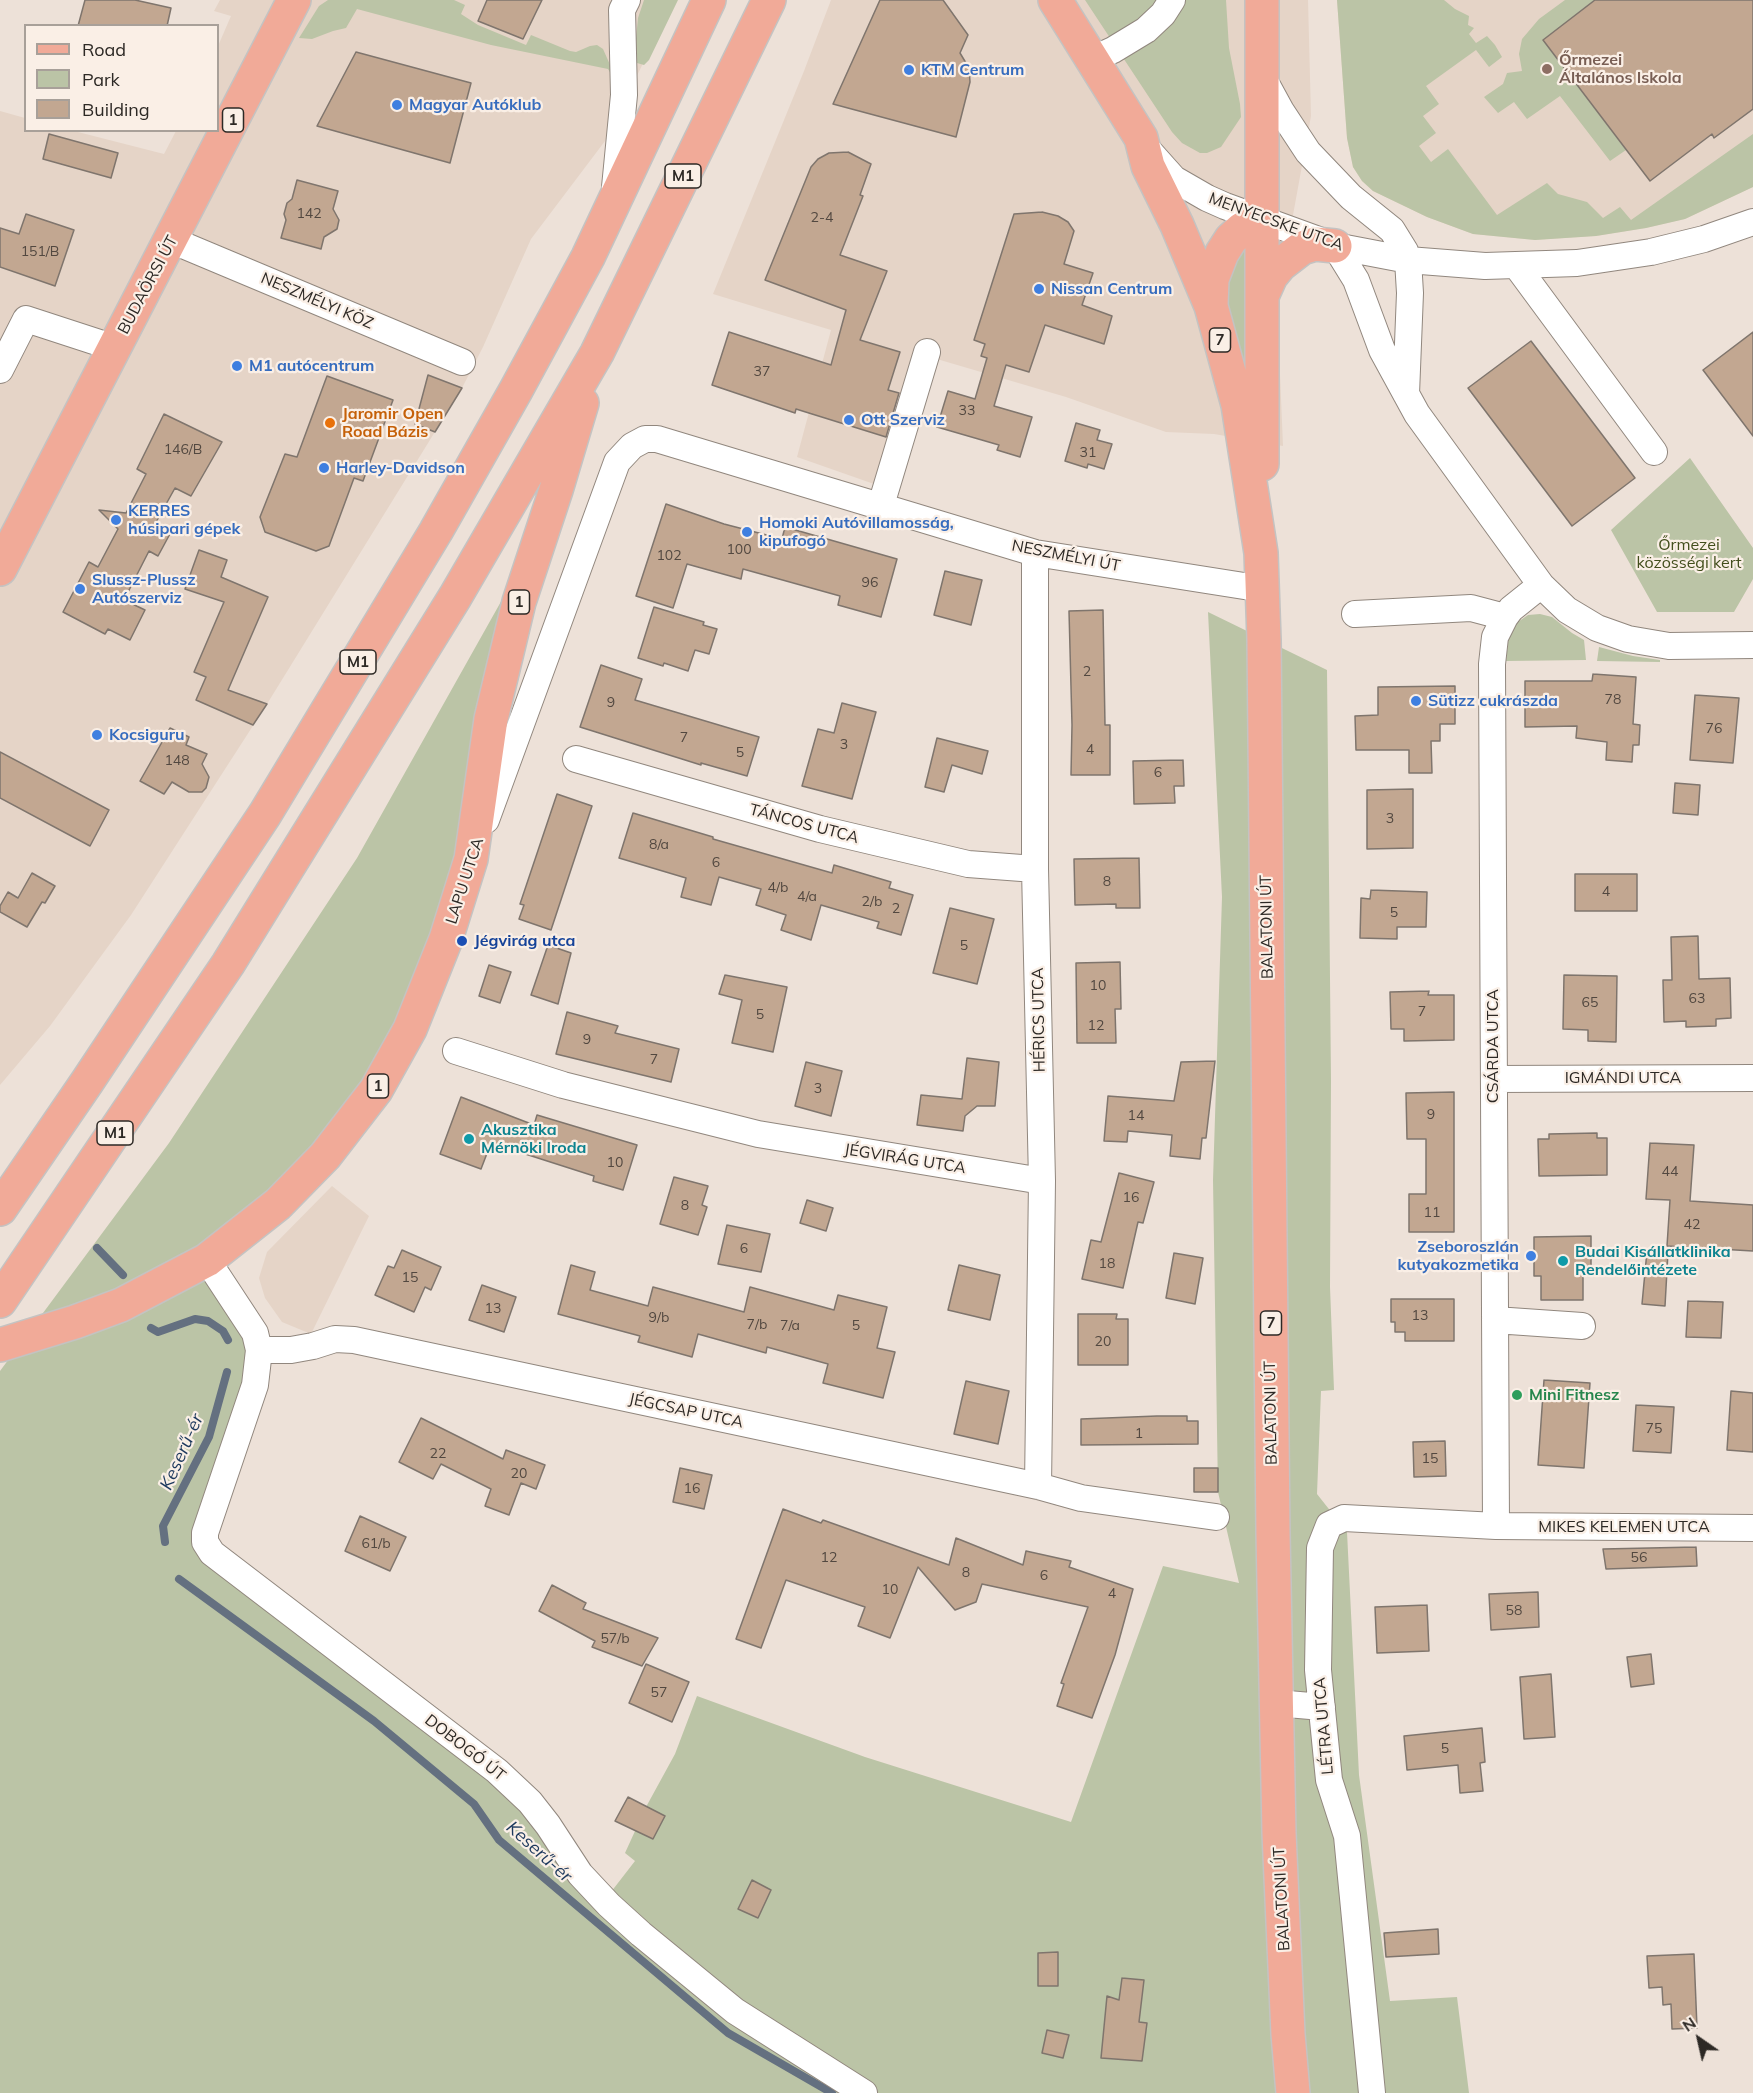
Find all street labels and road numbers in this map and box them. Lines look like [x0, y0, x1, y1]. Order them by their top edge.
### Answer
road number: 1 [222, 108, 244, 132]
road number: M1 [665, 164, 701, 188]
street label: MENYECSKE UTCA [1206, 189, 1346, 255]
street label: BUDAÖRSI ÚT [114, 232, 182, 338]
street label: NESZMÉLYI KÖZ [258, 269, 376, 333]
road number: 7 [1210, 328, 1230, 352]
street label: NESZMÉLYI ÚT [1010, 536, 1122, 576]
road number: 1 [508, 590, 530, 614]
road number: M1 [340, 650, 376, 674]
street label: TÁNCOS UTCA [747, 800, 861, 848]
street label: LAPU UTCA [442, 835, 488, 927]
street label: BALATONI ÚT [1256, 875, 1278, 979]
street label: HÉRICS UTCA [1028, 967, 1050, 1073]
street label: CSÁRDA UTCA [1483, 989, 1503, 1103]
street label: IGMÁNDI UTCA [1565, 1068, 1681, 1088]
road number: 1 [368, 1074, 388, 1098]
road number: M1 [97, 1121, 133, 1145]
street label: JÉGVIRÁG UTCA [843, 1140, 967, 1178]
road number: 7 [1260, 1311, 1282, 1335]
street label: BALATONI ÚT [1260, 1361, 1282, 1465]
street label: JÉGCSAP UTCA [627, 1390, 745, 1432]
street label: MIKES KELEMEN UTCA [1538, 1517, 1710, 1537]
street label: LÉTRA UTCA [1310, 1677, 1338, 1775]
street label: DOBOGÓ ÚT [421, 1711, 509, 1785]
street label: BALATONI ÚT [1270, 1846, 1294, 1952]

